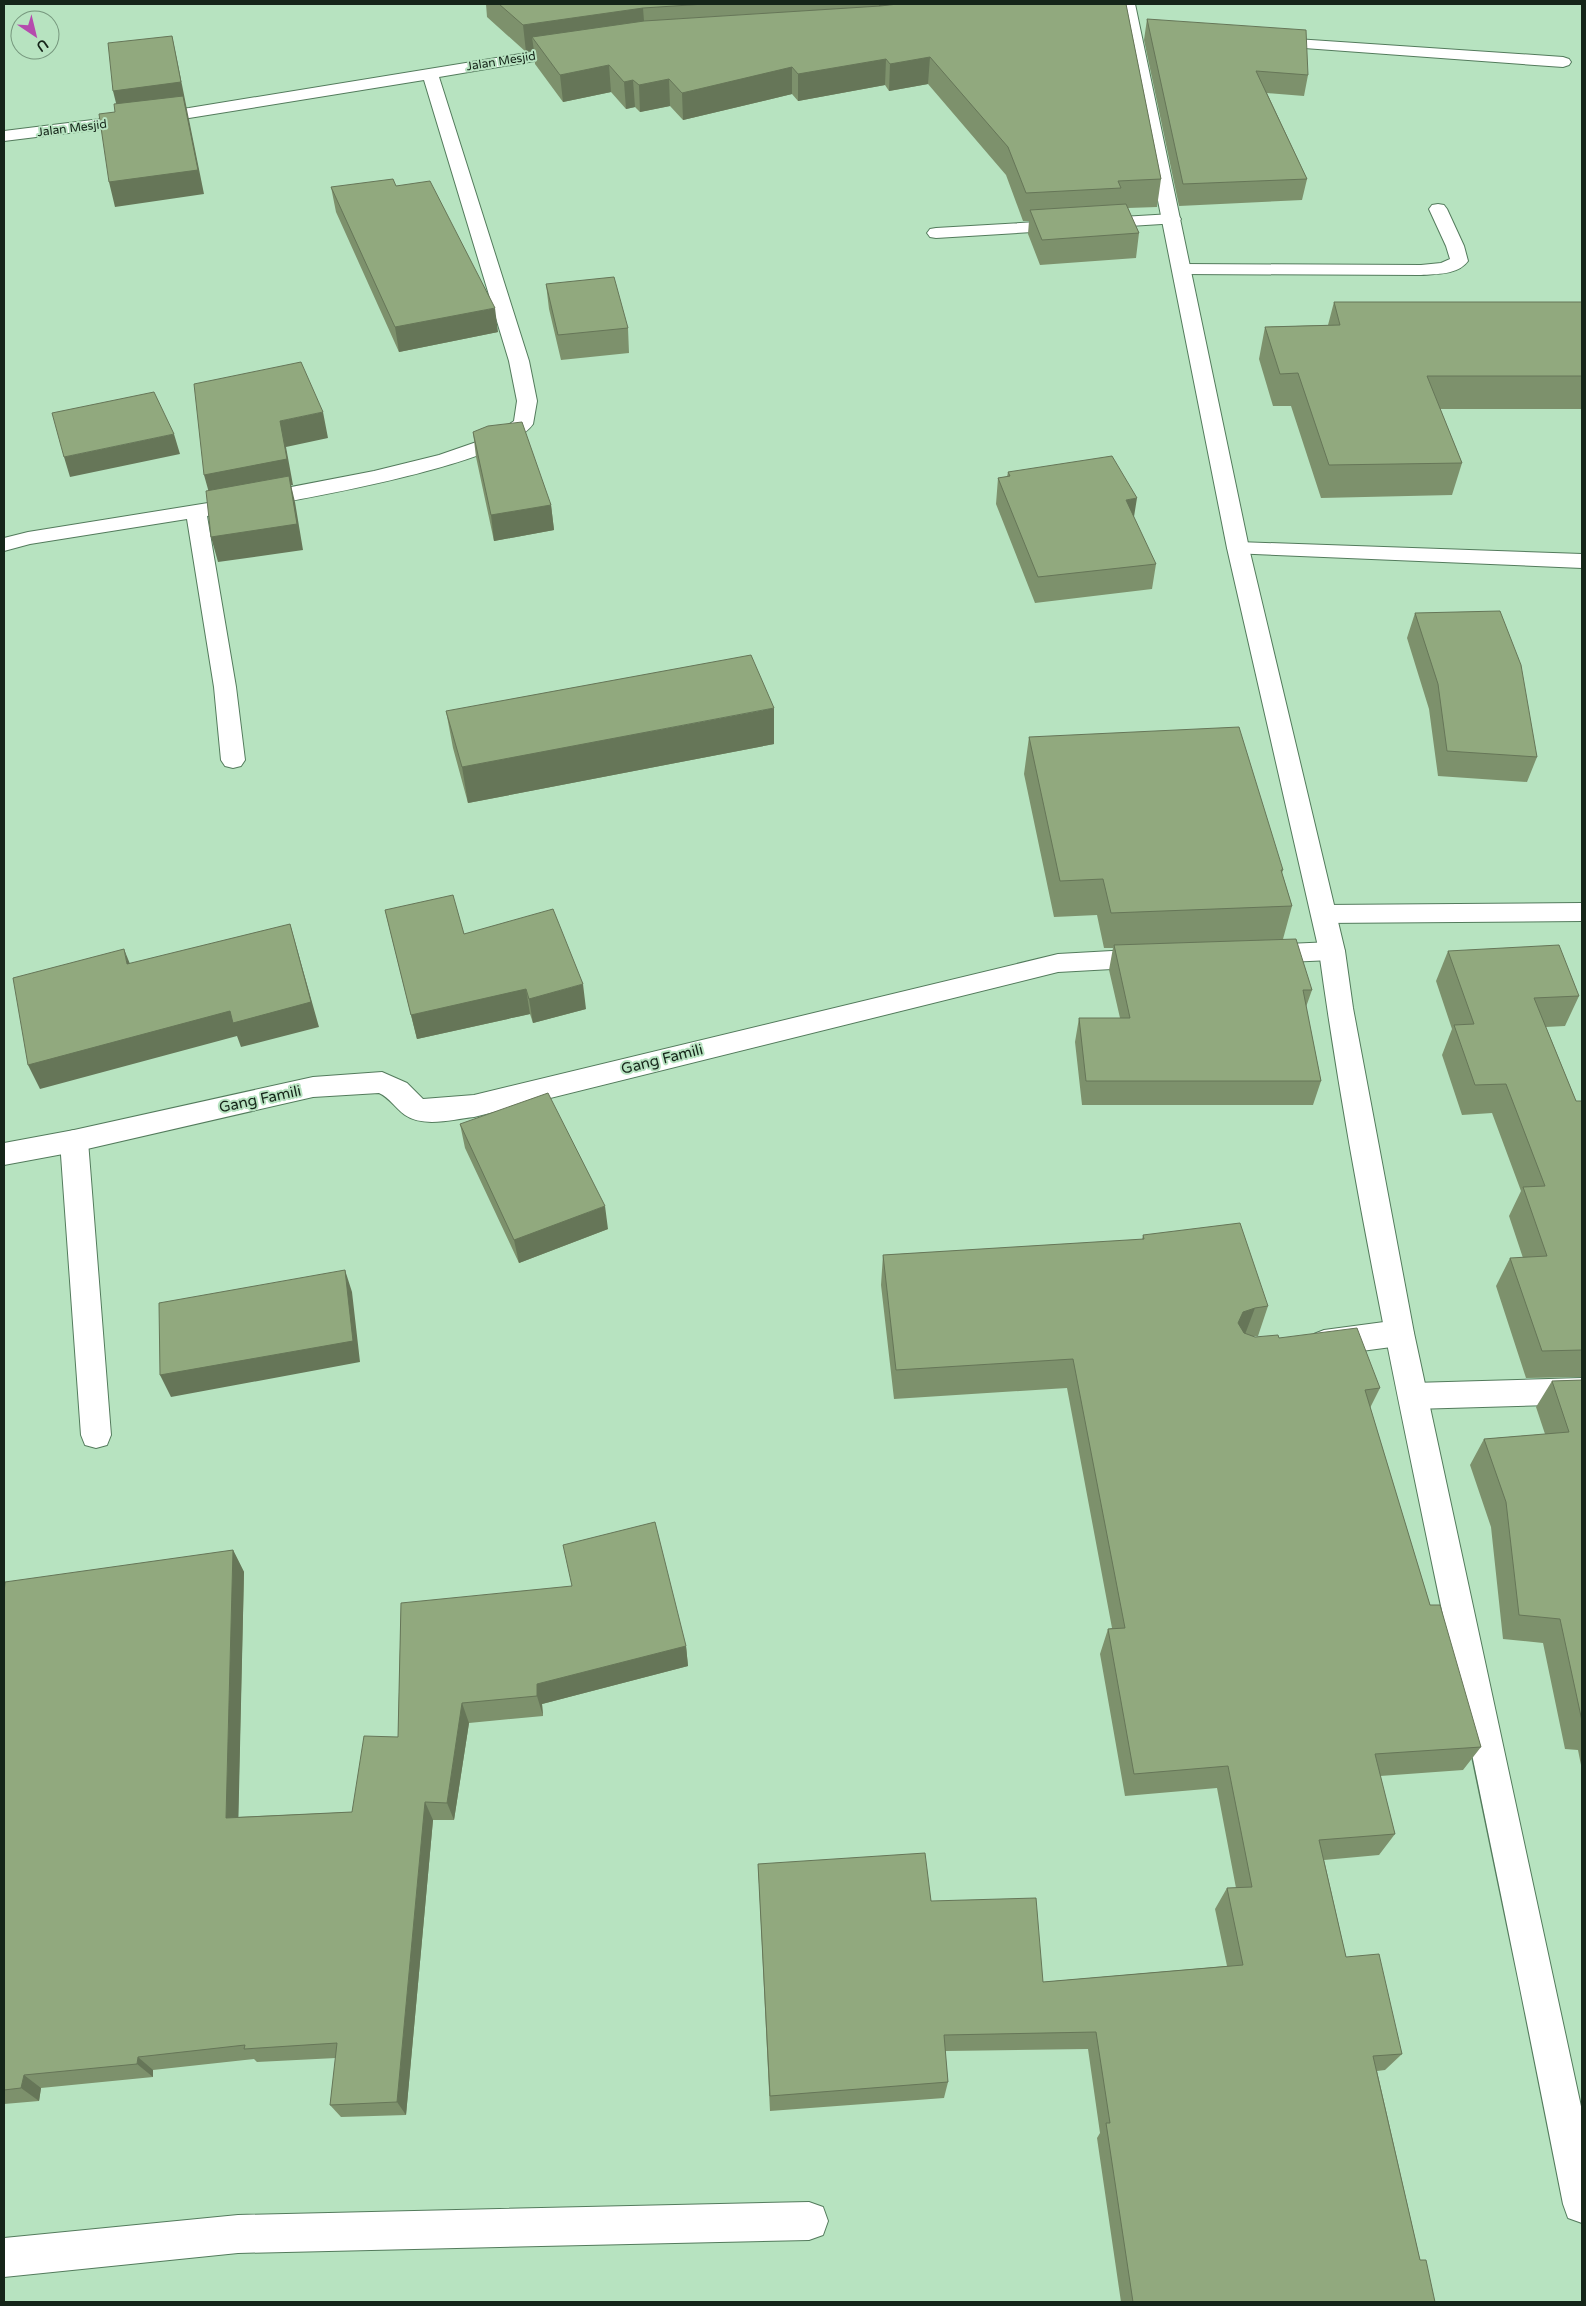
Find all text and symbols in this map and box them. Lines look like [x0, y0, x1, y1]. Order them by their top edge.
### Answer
north arrow [10, 10, 60, 60]
text: U [33, 35, 51, 55]
street label: Jalan Mesjid [465, 49, 537, 73]
street label: Jalan Mesjid [36, 117, 108, 139]
street label: Gang Famili [619, 1040, 705, 1078]
street label: Gang Famili [217, 1081, 303, 1117]

